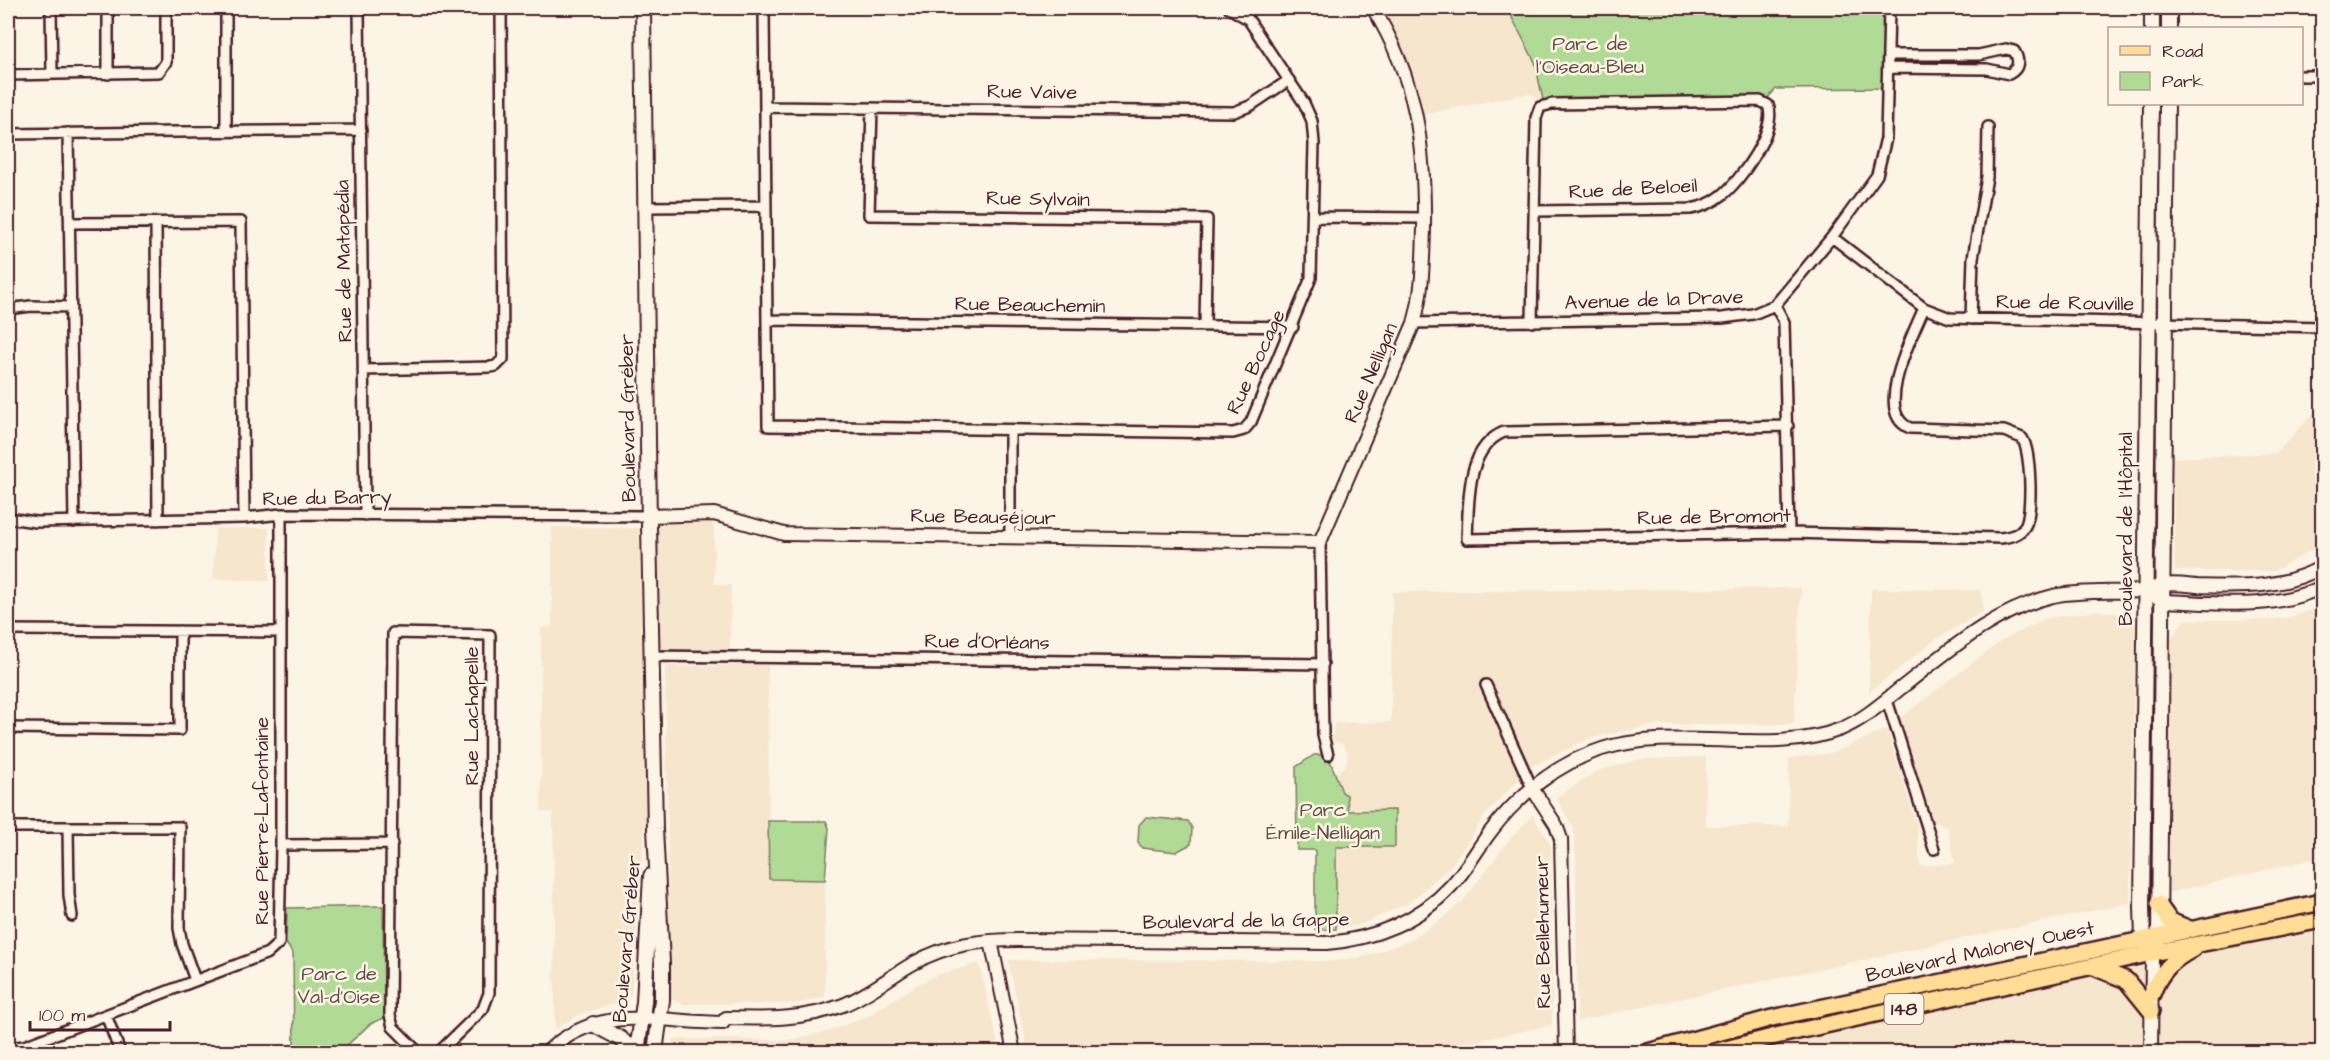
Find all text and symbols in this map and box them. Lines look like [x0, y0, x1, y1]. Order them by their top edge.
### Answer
legend [2108, 27, 2303, 105]
park label: Parc de l'Oiseau-Bleu [1536, 30, 1644, 81]
text: Road [2162, 39, 2203, 64]
text: Park [2162, 69, 2204, 94]
street label: Rue Vaive [987, 77, 1077, 107]
street label: Rue de Beloeil [1568, 172, 1698, 206]
street label: Rue de Matapédia [329, 179, 359, 343]
street label: Rue Sylvain [986, 184, 1090, 215]
street label: Avenue de la Drave [1564, 283, 1744, 317]
street label: Rue de Rouville [1996, 288, 2135, 318]
street label: Rue Beauchemin [954, 290, 1106, 320]
street label: Rue Bocage [1219, 305, 1293, 419]
street label: Rue Nelligan [1337, 319, 1406, 428]
street label: Boulevard Gréber [613, 334, 643, 502]
street label: Boulevard de l'Hôpital [2112, 432, 2140, 626]
street label: Rue du Barry [262, 483, 392, 514]
street label: Rue Beauséjour [910, 502, 1056, 532]
street label: Rue de Bromont [1637, 502, 1791, 532]
street label: Rue d'Orléans [924, 627, 1050, 657]
street label: Rue Lachapelle [458, 646, 486, 786]
street label: Rue Pierre-Lafontaine [248, 717, 276, 925]
park label: Parc Émile-Nelligan [1266, 796, 1380, 848]
street label: Boulevard Gréber [606, 854, 648, 1024]
street label: Rue Bellehumeur [1528, 855, 1558, 1009]
street label: Boulevard de la Gappe [1142, 905, 1350, 937]
street label: Boulevard Maloney Ouest [1863, 914, 2097, 991]
park label: Parc de Val-d'Oise [298, 960, 381, 1011]
scale bar [30, 994, 170, 1032]
road number: 148 [1884, 994, 1924, 1024]
text: 100 m [39, 1003, 85, 1028]

